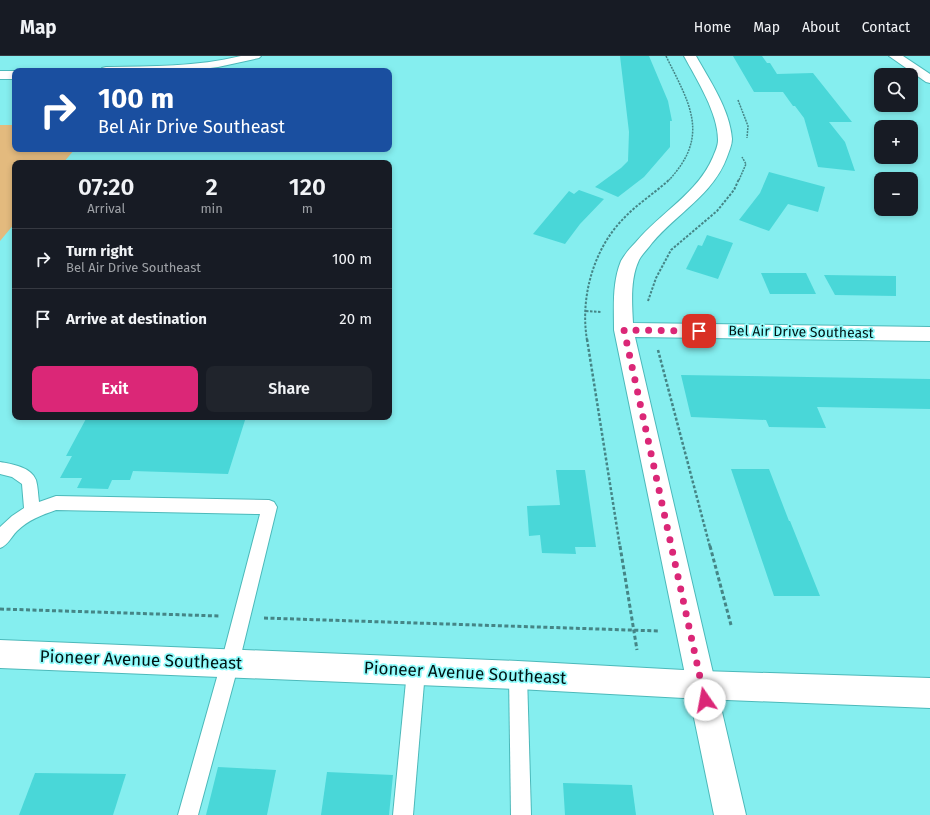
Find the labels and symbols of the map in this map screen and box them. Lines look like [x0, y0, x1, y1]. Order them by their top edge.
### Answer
pin [682, 314, 716, 348]
street label: Bel Air Drive Southeast [728, 322, 875, 342]
street label: Pioneer Avenue Southeast [39, 646, 243, 674]
street label: Pioneer Avenue Southeast [363, 657, 568, 689]
position arrow [684, 679, 726, 721]

